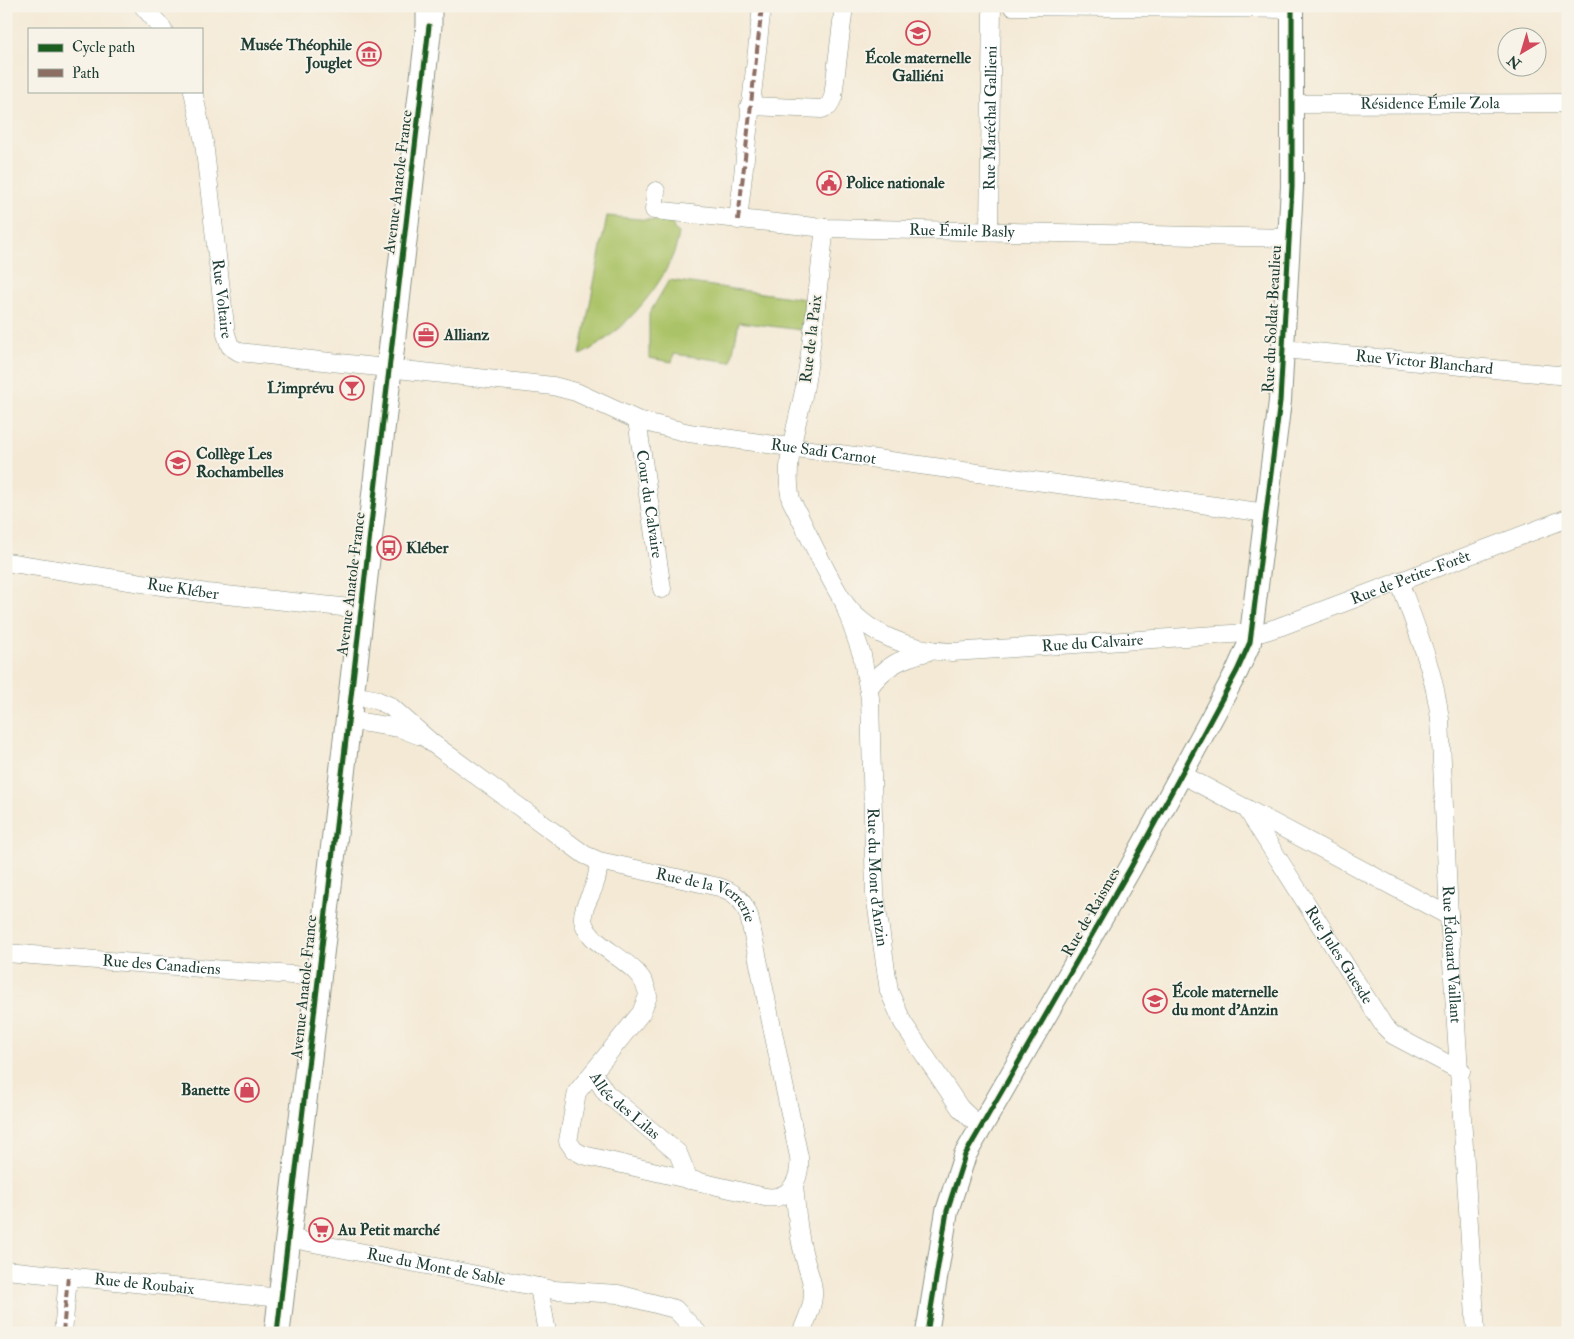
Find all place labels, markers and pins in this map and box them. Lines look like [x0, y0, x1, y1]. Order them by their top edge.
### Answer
school or university icon: École maternelle Galliéni [905, 20, 931, 46]
place label: Musée Théophile Jouglet [239, 35, 353, 74]
museum icon: Musée Théophile Jouglet [356, 41, 382, 67]
place label: École maternelle Galliéni [865, 47, 971, 86]
public building icon: Police nationale [816, 170, 842, 196]
place label: Police nationale [846, 173, 945, 193]
office icon: Allianz [413, 322, 439, 348]
place label: Allianz [443, 325, 489, 345]
bar icon: L'imprévu [339, 375, 365, 401]
place label: L'imprévu [267, 378, 335, 399]
place label: Collège Les Rochambelles [196, 444, 284, 482]
school or university icon: Collège Les Rochambelles [165, 450, 191, 476]
bus stop icon: Kléber [376, 535, 402, 561]
place label: Kléber [406, 538, 449, 558]
place label: École maternelle du mont d'Anzin [1172, 981, 1279, 1020]
school or university icon: École maternelle du mont d'Anzin [1142, 988, 1168, 1014]
shop icon: Banette [234, 1077, 260, 1103]
place label: Banette [181, 1080, 230, 1100]
supermarket icon: Au Petit marché [308, 1217, 334, 1243]
place label: Au Petit marché [337, 1220, 441, 1240]

